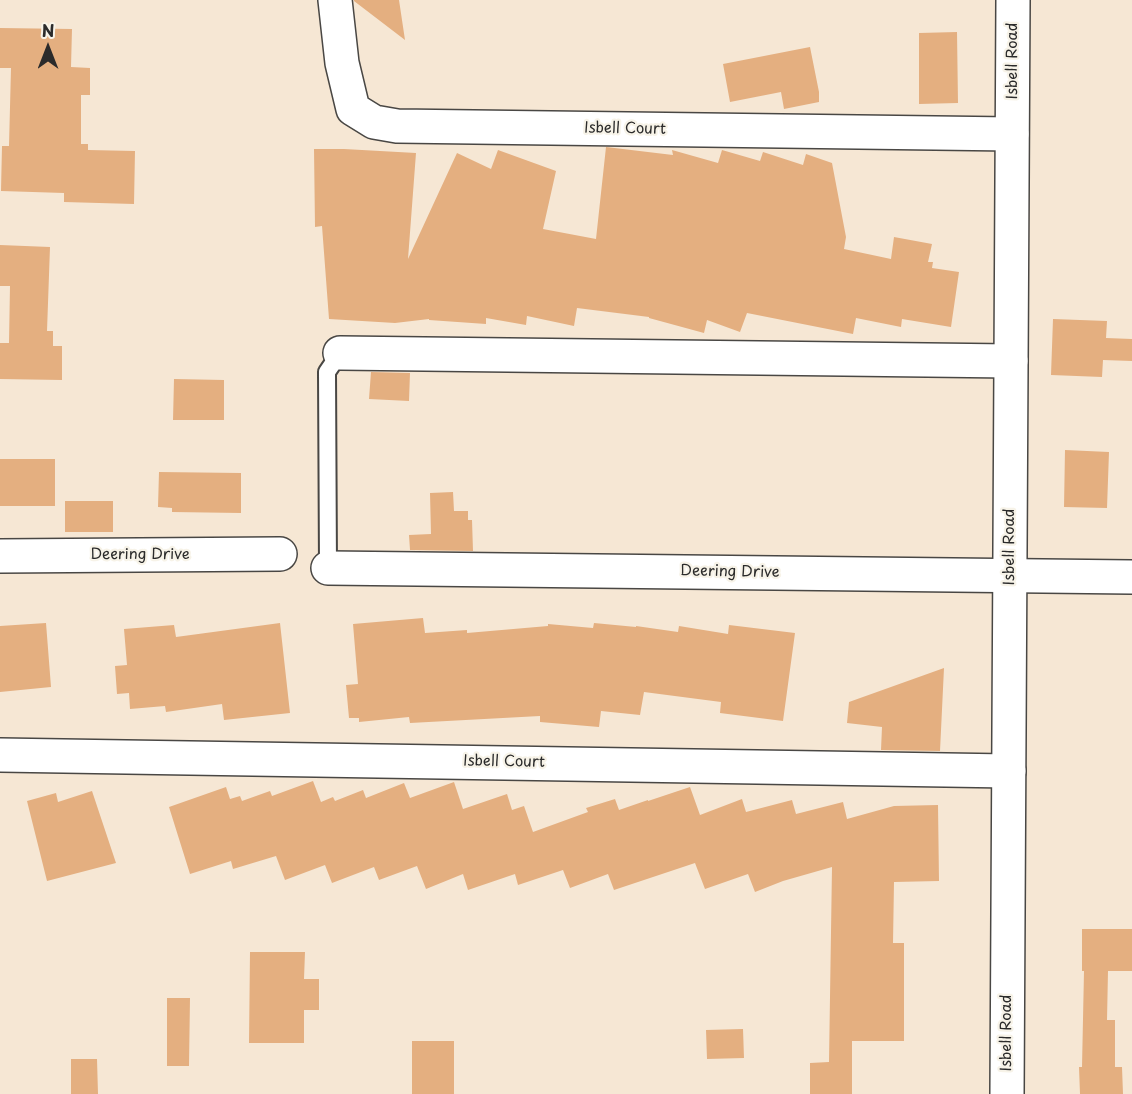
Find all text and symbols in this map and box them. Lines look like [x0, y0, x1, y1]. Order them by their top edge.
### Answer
north arrow [18, 18, 78, 78]
text: N [42, 18, 54, 42]
street label: Isbell Road [1004, 22, 1022, 100]
street label: Isbell Court [584, 119, 666, 139]
street label: Isbell Road [1001, 508, 1019, 586]
street label: Deering Drive [90, 546, 190, 564]
street label: Deering Drive [680, 562, 780, 582]
street label: Isbell Court [463, 752, 545, 772]
street label: Isbell Road [998, 994, 1016, 1072]

